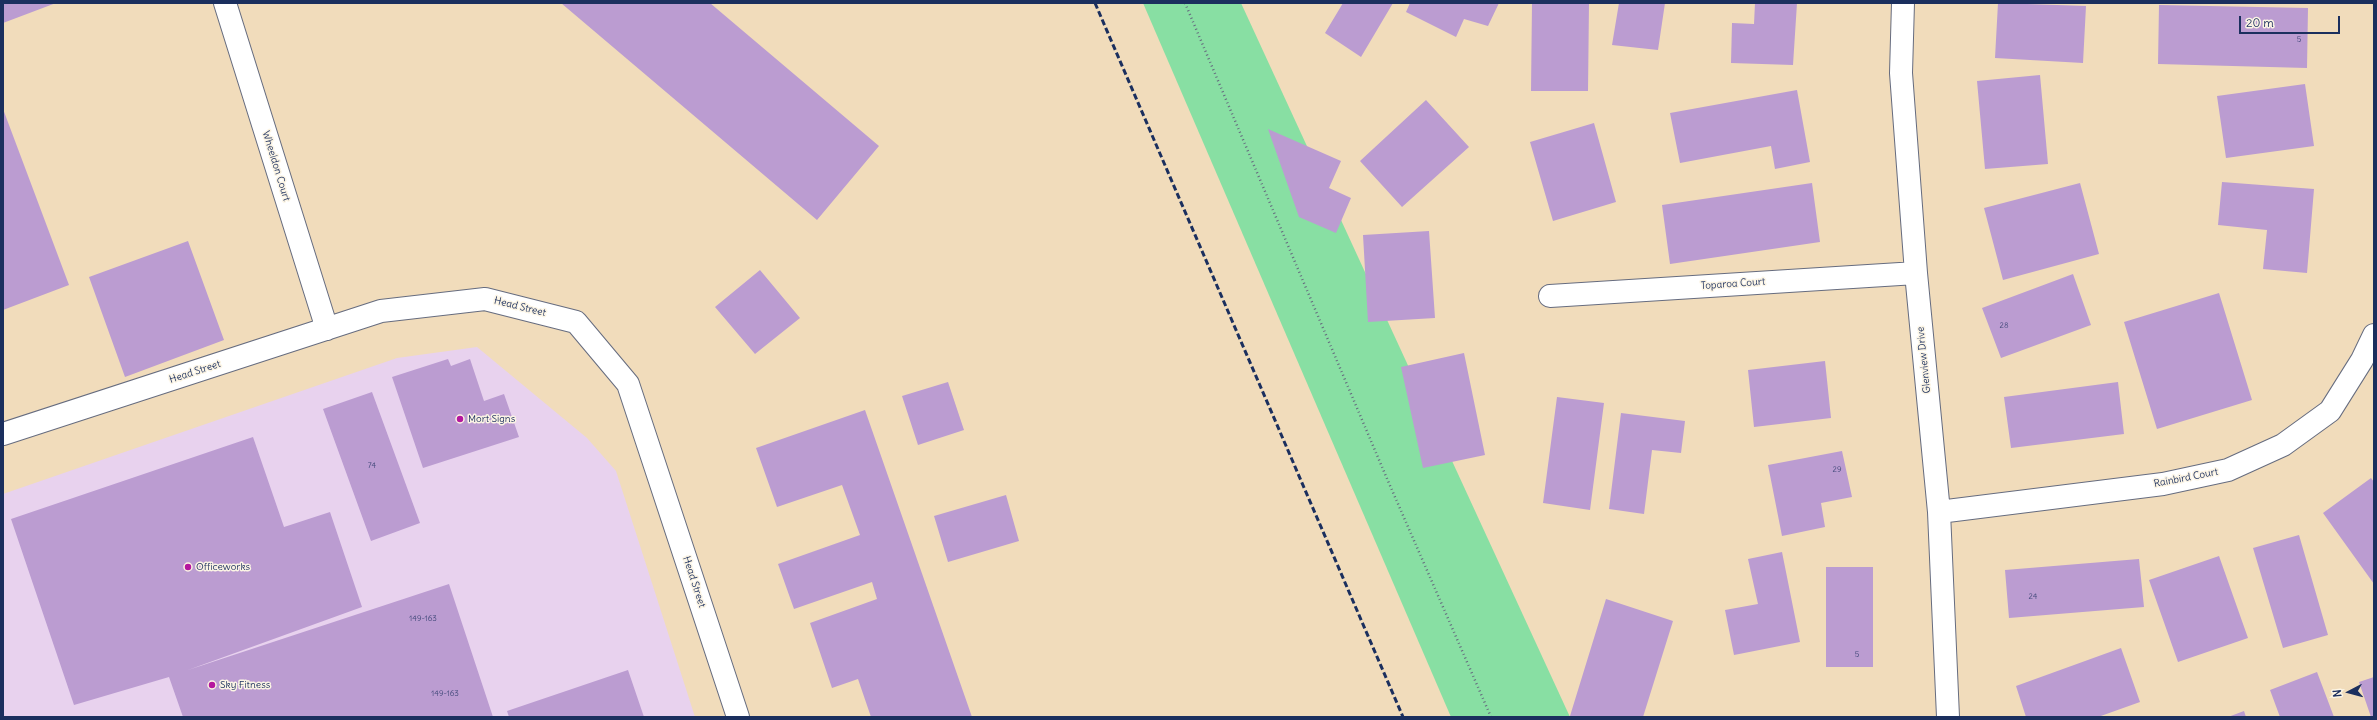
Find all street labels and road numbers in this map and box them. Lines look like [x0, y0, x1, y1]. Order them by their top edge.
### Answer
street label: Wheeldon Court [260, 129, 292, 203]
street label: Toparoa Court [1700, 276, 1766, 292]
street label: Head Street [493, 295, 547, 319]
street label: Glenview Drive [1915, 326, 1933, 394]
street label: Head Street [168, 358, 222, 386]
street label: Rainbird Court [2153, 466, 2219, 490]
street label: Head Street [680, 555, 708, 609]

